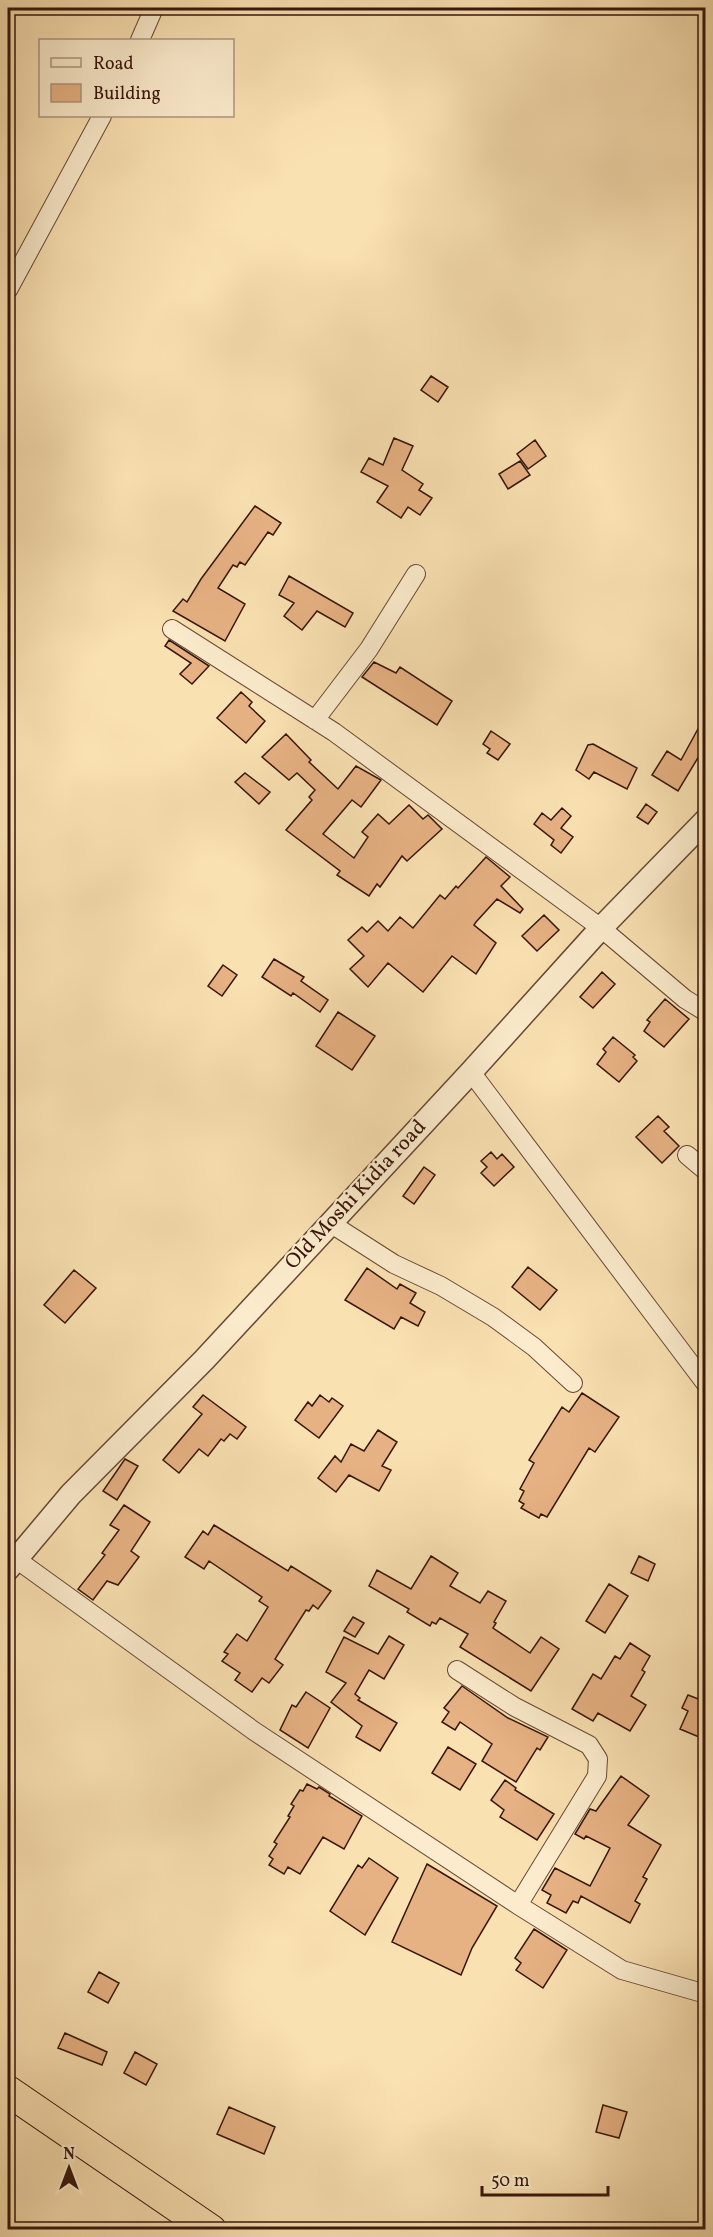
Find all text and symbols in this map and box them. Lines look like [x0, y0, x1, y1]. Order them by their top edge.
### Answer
legend [39, 39, 234, 117]
text: Road [93, 52, 134, 77]
text: Building [93, 82, 161, 107]
street label: Old Moshi Kidia road [279, 1114, 433, 1276]
north arrow [39, 2138, 99, 2198]
text: N [63, 2144, 75, 2166]
scale bar [482, 2159, 608, 2197]
text: 50 m [491, 2169, 530, 2194]

